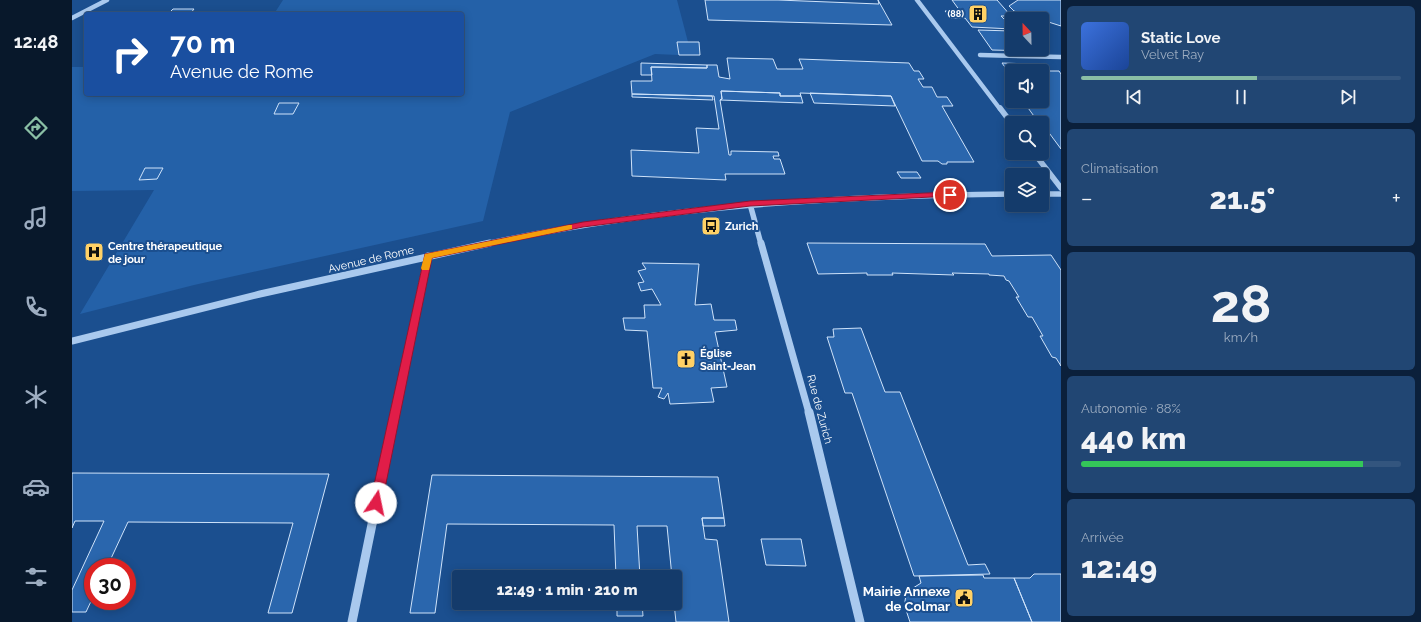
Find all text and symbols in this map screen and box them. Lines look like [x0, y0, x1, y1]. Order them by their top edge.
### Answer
building icon: (88) [967, 3, 989, 25]
place label: (88) [948, 9, 964, 19]
north arrow [1005, 12, 1049, 56]
map controls [1005, 12, 1049, 212]
text: 70 m [170, 27, 236, 60]
icon: right [104, 28, 156, 80]
text: Static Love [1141, 29, 1220, 47]
text: 12:48 [14, 31, 58, 52]
text: Velvet Ray [1141, 47, 1204, 62]
text: Avenue de Rome [170, 61, 313, 82]
button: sound [1005, 64, 1049, 108]
icon: previous [1123, 86, 1145, 108]
icon: pause [1230, 86, 1252, 108]
icon: next [1337, 86, 1359, 108]
icon: directions [22, 114, 50, 142]
button: search [1005, 116, 1049, 160]
text: Climatisation [1081, 161, 1158, 176]
button: layers [1005, 168, 1049, 212]
pin [933, 178, 967, 212]
text: 21.5° [1210, 181, 1275, 216]
icon: arrive [939, 184, 961, 206]
text: − [1081, 185, 1093, 211]
text: + [1392, 185, 1401, 211]
icon: music [22, 204, 50, 232]
bus stop icon: Zurich [700, 215, 722, 237]
place label: Zurich [725, 220, 759, 233]
place label: Centre thérapeutique de jour [108, 240, 223, 266]
hospital icon: Centre thérapeutique de jour [83, 241, 105, 263]
street label: Avenue de Rome [327, 243, 416, 276]
text: 28 [1211, 273, 1271, 334]
icon: phone [22, 293, 50, 321]
text: km/h [1224, 330, 1258, 345]
place label: Église Saint-Jean [700, 346, 756, 373]
church icon: Église Saint-Jean [675, 348, 697, 370]
street label: Rue de Zurich [804, 373, 835, 445]
icon: climate [22, 383, 50, 411]
text: Autonomie · 88% [1081, 401, 1181, 416]
text: 440 km [1081, 421, 1186, 456]
icon: car [22, 473, 50, 501]
position arrow [355, 482, 397, 524]
text: Arrivée [1081, 530, 1124, 545]
text: 12:49 [1081, 550, 1157, 585]
speed limit sign: 30 [84, 558, 136, 610]
icon: filters [22, 563, 50, 591]
text: 12:49 · 1 min · 210 m [497, 581, 637, 599]
place label: Mairie Annexe de Colmar [863, 584, 950, 614]
public building icon: Mairie Annexe de Colmar [953, 587, 975, 609]

